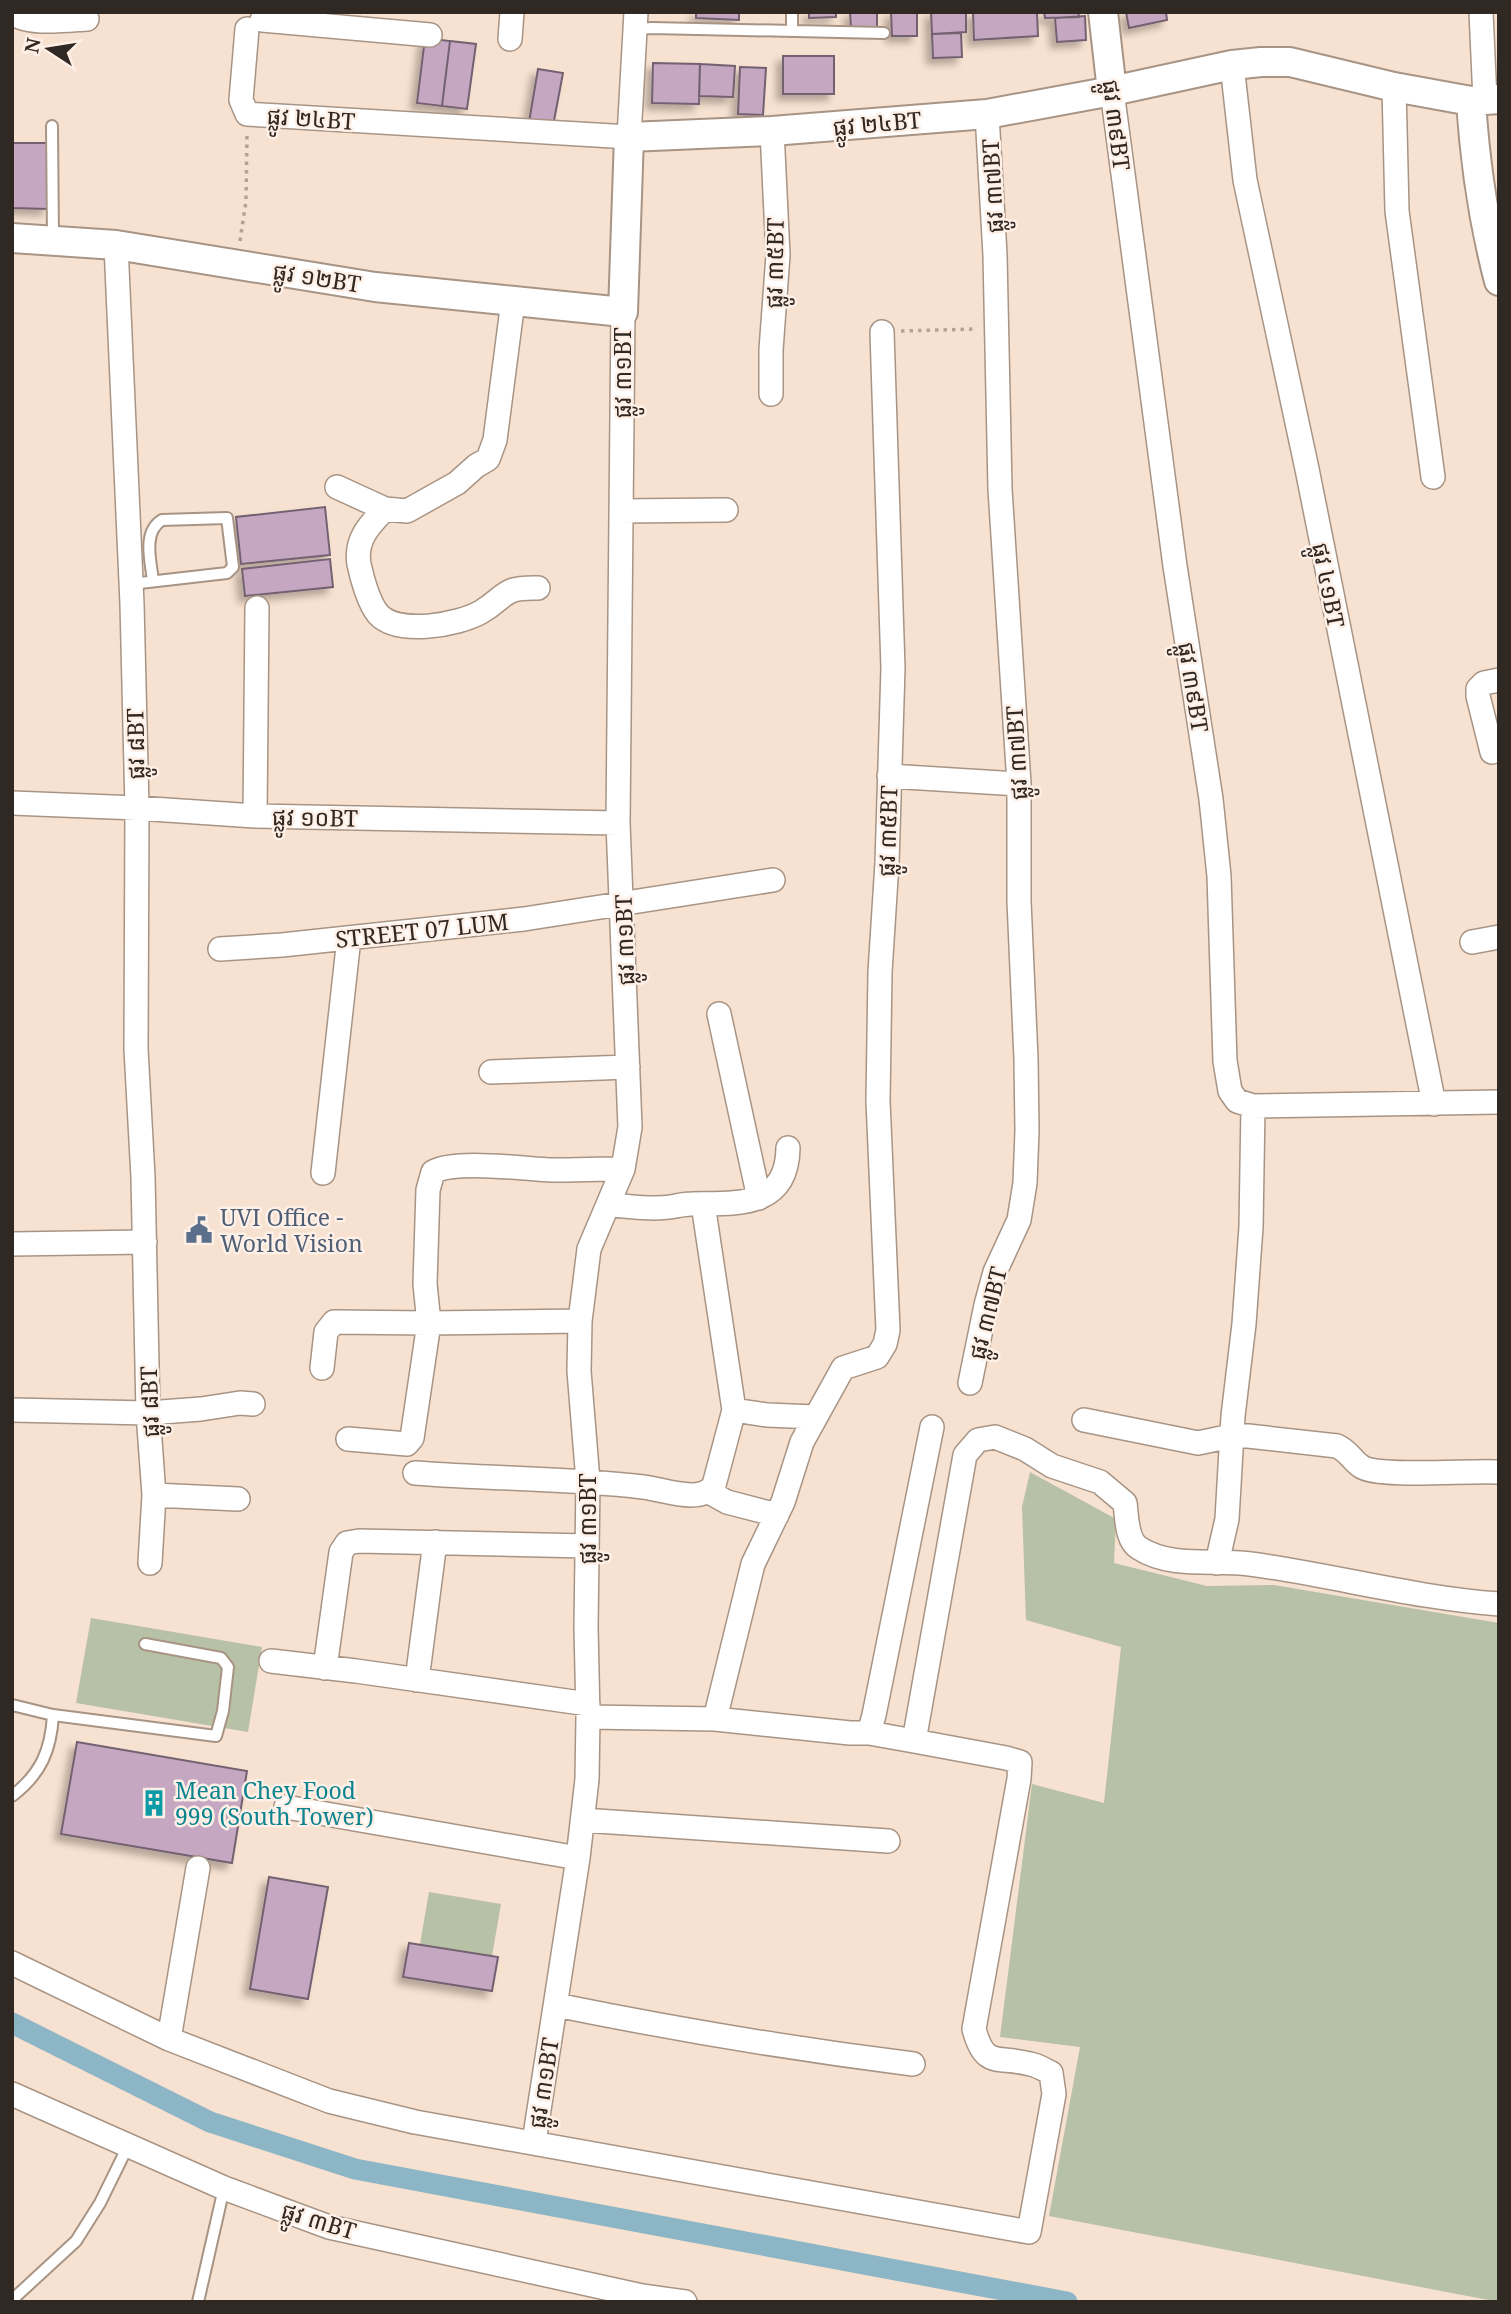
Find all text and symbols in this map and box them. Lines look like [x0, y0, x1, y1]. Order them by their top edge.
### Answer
north arrow [14, 14, 84, 84]
text: N [18, 35, 47, 55]
street label: ផ្លូវ ៣៩BT [1089, 78, 1138, 173]
street label: ផ្លូវ ២៤BT [265, 99, 356, 144]
street label: ផ្លូវ ២៤BT [831, 103, 923, 150]
street label: ផ្លូវ ៣៧BT [974, 138, 1017, 234]
street label: ផ្លូវ ៣៥BT [757, 217, 798, 309]
street label: ផ្លូវ ១២BT [270, 254, 363, 306]
street label: ផ្លូវ ៣១BT [606, 327, 645, 419]
street label: ផ្លូវ ៤១BT [1298, 540, 1353, 632]
street label: ផ្លូវ ៣៩BT [1164, 639, 1217, 736]
street label: ផ្លូវ ៣៧BT [998, 705, 1041, 801]
street label: ផ្លូវ ៨BT [118, 708, 158, 780]
street label: ផ្លូវ ៣៥BT [869, 785, 911, 877]
street label: ផ្លូវ ១០BT [272, 800, 358, 841]
street label: ផ្លូវ ៣១BT [606, 894, 648, 986]
street label: STREET 07 LUM [334, 905, 510, 955]
place label: UVI Office - World Vision [220, 1201, 363, 1259]
public building icon: UVI Office - World Vision [184, 1215, 214, 1245]
street label: ផ្លូវ ៣៧BT [960, 1263, 1021, 1364]
street label: ផ្លូវ ៨BT [132, 1366, 173, 1438]
street label: ផ្លូវ ៣១BT [571, 1473, 610, 1565]
place label: Mean Chey Food 999 (South Tower) [175, 1774, 374, 1832]
building icon: Mean Chey Food 999 (South Tower) [139, 1788, 169, 1818]
street label: ផ្លូវ ៣១BT [520, 2035, 573, 2132]
street label: ផ្លូវ ៣BT [276, 2194, 360, 2253]

